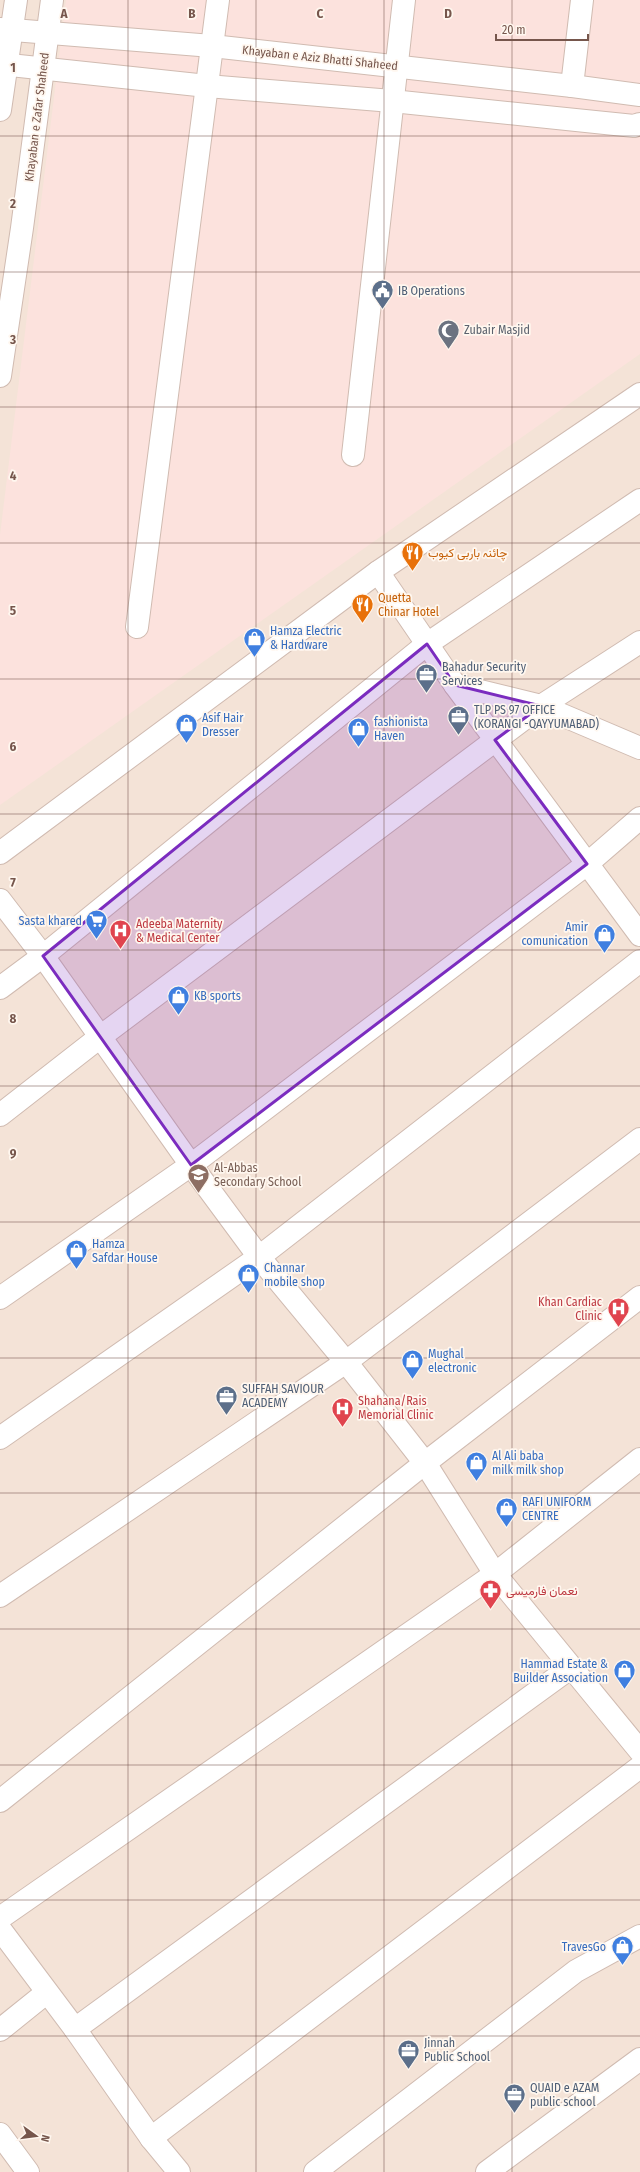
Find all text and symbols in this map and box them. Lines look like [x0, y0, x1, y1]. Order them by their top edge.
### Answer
text: A [59, 6, 68, 21]
text: B [188, 6, 196, 21]
text: C [317, 6, 324, 21]
text: D [444, 6, 452, 21]
scale bar [496, 16, 588, 42]
text: 20 m [502, 23, 526, 37]
street label: Khayaban e Aziz Bhatti Shaheed [242, 43, 398, 73]
street label: Khayaban e Zafar Shaheed [22, 52, 52, 182]
text: 1 [10, 60, 16, 75]
text: 2 [9, 196, 16, 211]
public building icon: IB Operations [370, 278, 396, 311]
place label: IB Operations [398, 284, 465, 298]
mosque icon: Zubair Masjid [435, 317, 461, 350]
place label: Zubair Masjid [464, 323, 530, 337]
text: 3 [9, 332, 16, 347]
text: 4 [10, 468, 17, 483]
restaurant icon: چائنہ باربی کیوب [399, 540, 425, 573]
place label: چائنہ باربی کیوب [428, 546, 507, 561]
place label: Quetta Chinar Hotel [378, 591, 439, 619]
restaurant icon: Quetta Chinar Hotel [349, 592, 375, 625]
text: 5 [10, 603, 16, 618]
place label: Hamza Electric & Hardware [270, 624, 342, 652]
shop icon: Hamza Electric & Hardware [242, 625, 268, 658]
place label: Bahadur Security Services [442, 660, 527, 688]
office icon: Bahadur Security Services [413, 661, 439, 694]
place label: TLP PS 97 OFFICE (KORANGI -QAYYUMABAD) [474, 703, 599, 731]
office icon: TLP PS 97 OFFICE (KORANGI -QAYYUMABAD) [446, 704, 472, 737]
place label: Asif Hair Dresser [202, 711, 244, 739]
shop icon: Asif Hair Dresser [173, 712, 199, 745]
place label: fashionista Haven [374, 715, 428, 743]
shop icon: fashionista Haven [345, 716, 371, 749]
text: 6 [10, 739, 17, 754]
text: 7 [10, 875, 16, 890]
supermarket icon: Sasta khared [84, 908, 110, 941]
place label: Sasta khared [19, 914, 82, 928]
place label: Adeeba Maternity & Medical Center [136, 917, 223, 945]
hospital icon: Adeeba Maternity & Medical Center [107, 918, 133, 951]
place label: Amir comunication [521, 920, 589, 948]
shop icon: Amir comunication [591, 921, 617, 954]
shop icon: KB sports [165, 983, 191, 1016]
place label: KB sports [194, 989, 241, 1003]
text: 8 [10, 1011, 17, 1026]
text: 9 [10, 1146, 17, 1161]
place label: Al-Abbas Secondary School [214, 1161, 301, 1189]
school or university icon: Al-Abbas Secondary School [185, 1162, 211, 1195]
place label: Hamza Safdar House [92, 1237, 158, 1265]
shop icon: Hamza Safdar House [63, 1238, 89, 1271]
place label: Channar mobile shop [264, 1261, 325, 1289]
shop icon: Channar mobile shop [235, 1262, 261, 1295]
place label: Khan Cardiac Clinic [538, 1295, 602, 1323]
hospital icon: Khan Cardiac Clinic [605, 1296, 631, 1329]
place label: Mughal electronic [428, 1347, 477, 1375]
shop icon: Mughal electronic [399, 1348, 425, 1381]
place label: SUFFAH SAVIOUR ACADEMY [242, 1382, 324, 1410]
office icon: SUFFAH SAVIOUR ACADEMY [214, 1383, 240, 1416]
place label: Shahana/Rais Memorial Clinic [358, 1394, 434, 1422]
hospital icon: Shahana/Rais Memorial Clinic [330, 1395, 356, 1428]
place label: Al Ali baba milk milk shop [492, 1449, 564, 1477]
shop icon: Al Ali baba milk milk shop [464, 1450, 490, 1483]
place label: RAFI UNIFORM CENTRE [522, 1495, 591, 1523]
shop icon: RAFI UNIFORM CENTRE [494, 1496, 520, 1529]
pharmacy icon: نعمان فارمیسی [477, 1578, 503, 1611]
place label: نعمان فارمیسی [506, 1584, 578, 1599]
place label: Hammad Estate & Builder Association [513, 1657, 608, 1685]
shop icon: Hammad Estate & Builder Association [611, 1658, 637, 1691]
shop icon: TravesGo [609, 1934, 635, 1967]
place label: TravesGo [562, 1940, 606, 1954]
place label: Jinnah Public School [424, 2036, 490, 2064]
office icon: Jinnah Public School [395, 2037, 421, 2070]
place label: QUAID e AZAM public school [530, 2081, 599, 2109]
office icon: QUAID e AZAM public school [501, 2082, 527, 2115]
north arrow [16, 2116, 56, 2156]
text: N [38, 2134, 52, 2143]

